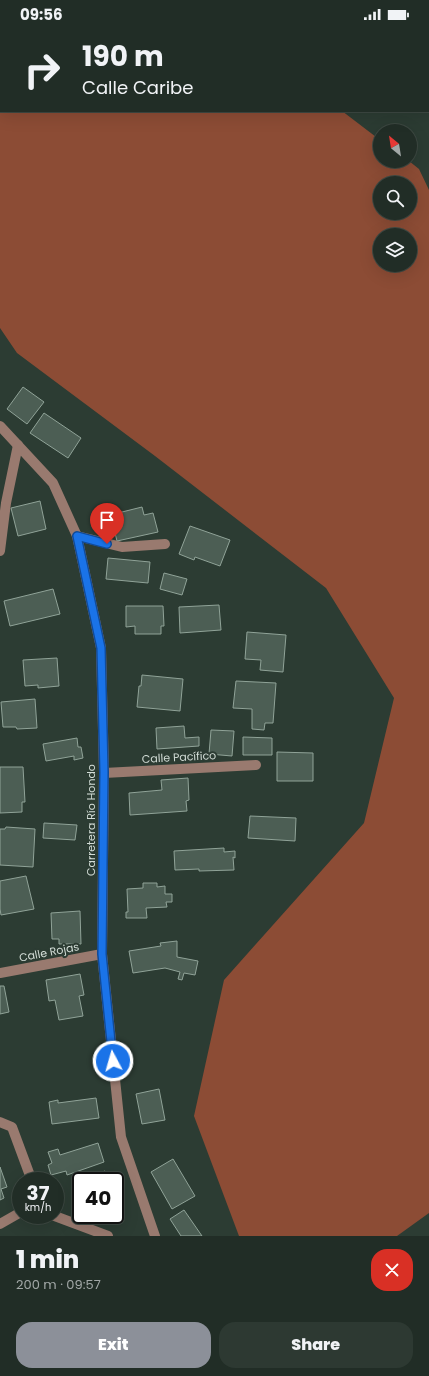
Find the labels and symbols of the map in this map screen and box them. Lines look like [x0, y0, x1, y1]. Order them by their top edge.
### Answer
north arrow [373, 124, 417, 168]
pin [90, 503, 124, 544]
street label: Calle Pacífico [141, 747, 217, 767]
street label: Carretera Río Hondo [83, 764, 99, 876]
street label: Calle Rojas [18, 938, 81, 966]
position arrow [92, 1040, 134, 1082]
speed limit sign: 40 [72, 1172, 124, 1224]

